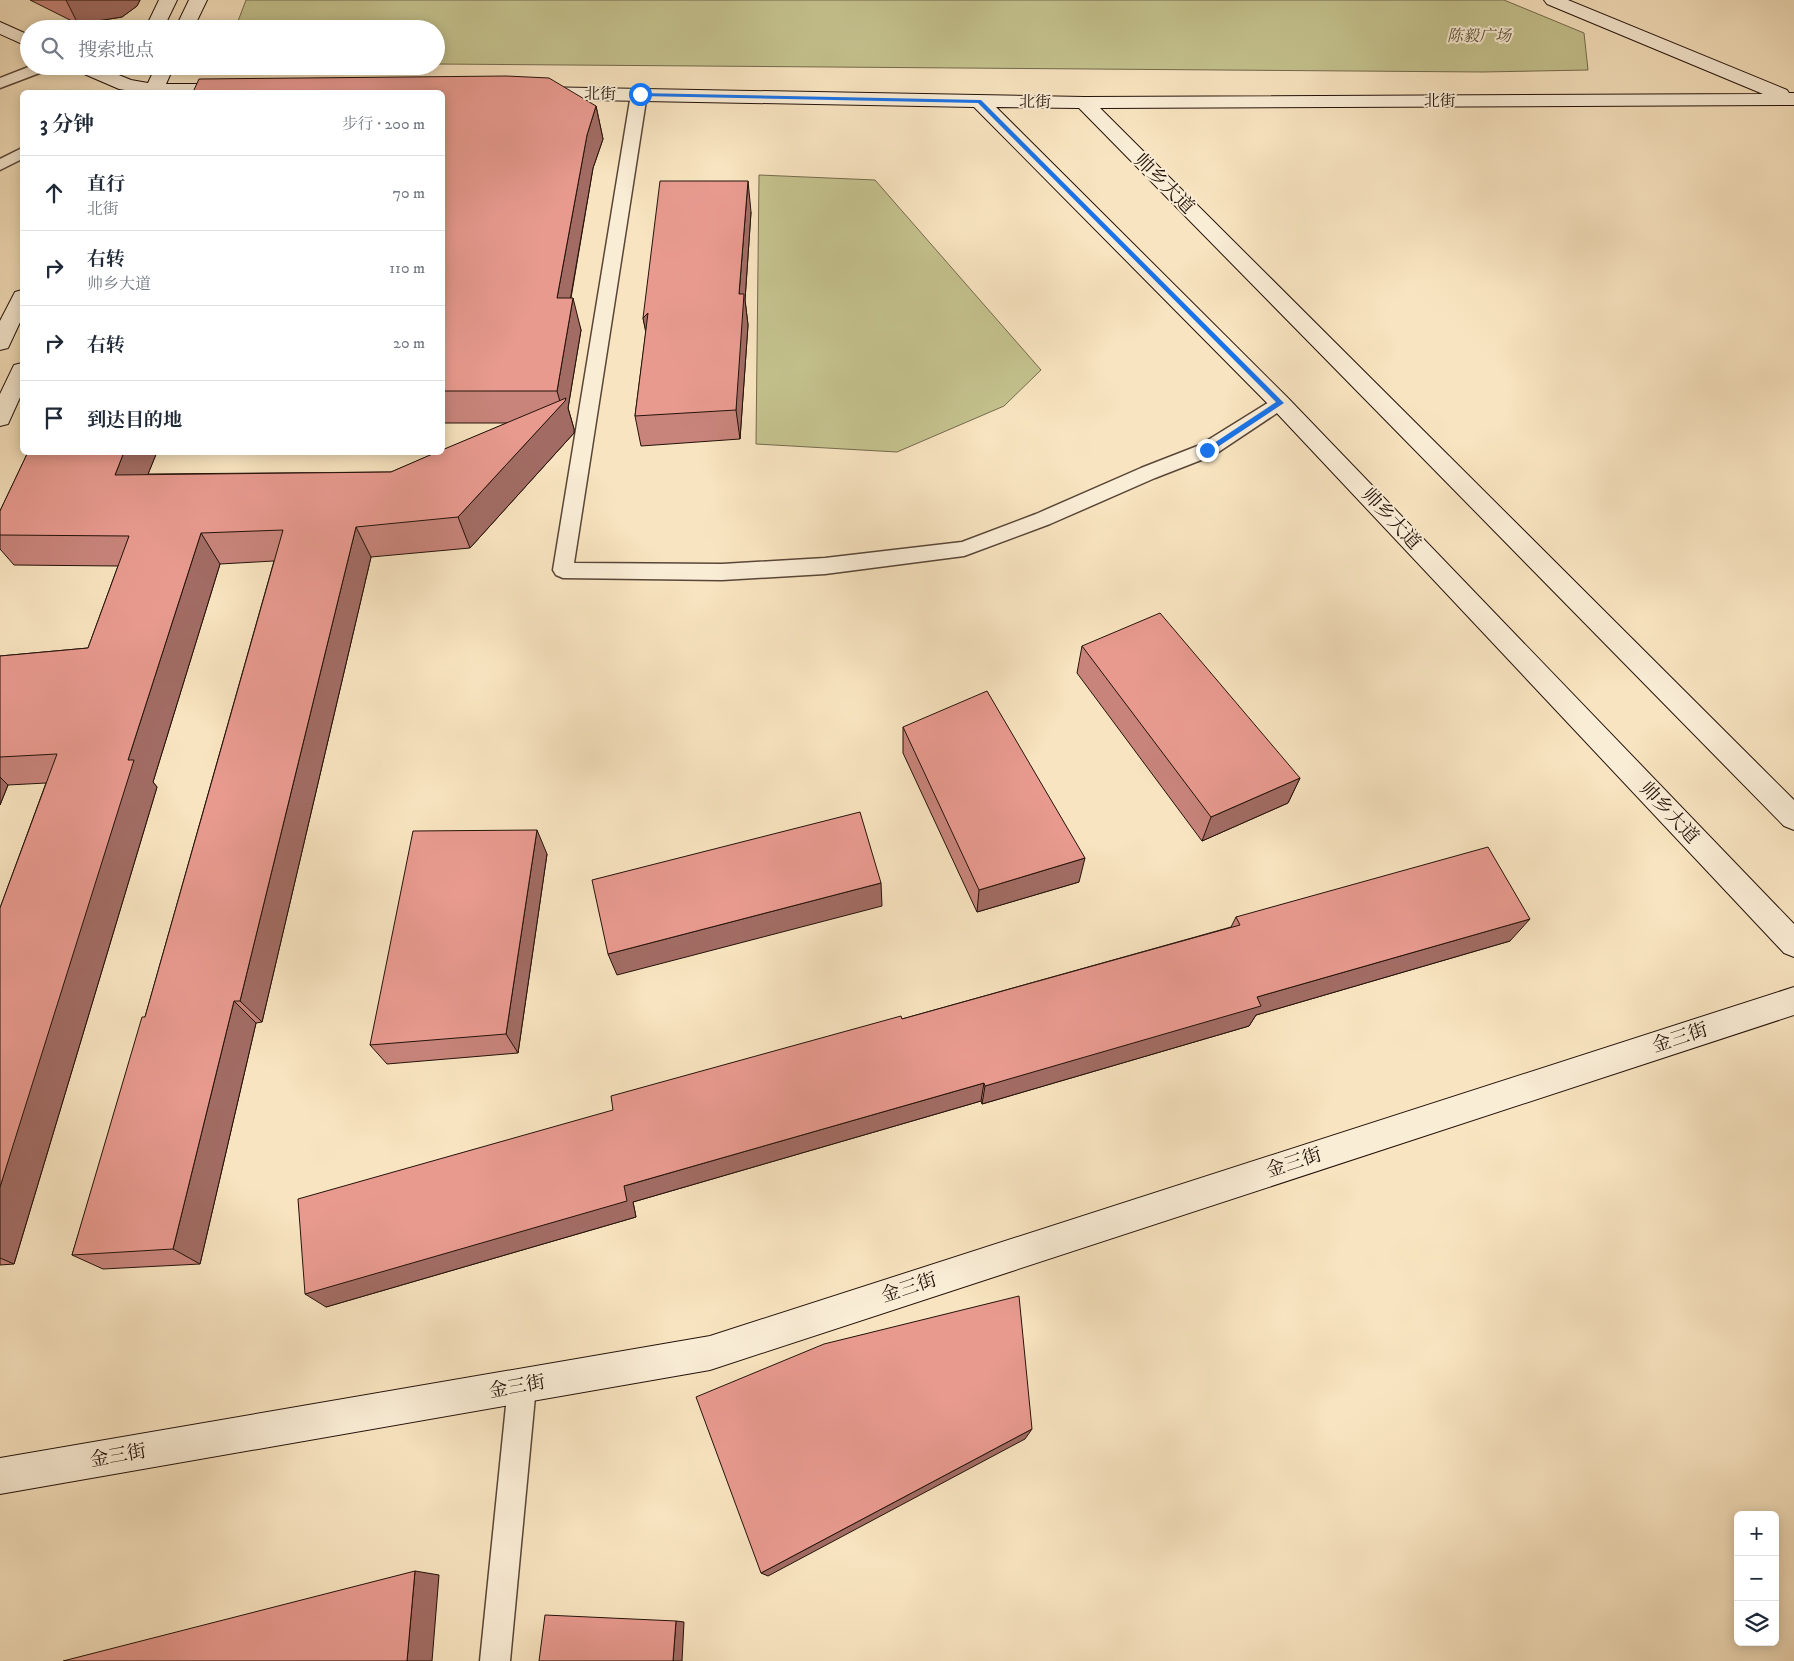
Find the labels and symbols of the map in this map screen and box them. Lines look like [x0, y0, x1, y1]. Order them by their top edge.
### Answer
park label: 陈毅广场 [1447, 26, 1513, 46]
route start [629, 83, 652, 106]
street label: 北街 [584, 84, 616, 104]
street label: 北街 [1424, 91, 1456, 111]
street label: 北街 [1019, 92, 1051, 112]
street label: 帅乡大道 [1129, 149, 1199, 219]
route end [1196, 439, 1219, 462]
street label: 帅乡大道 [1357, 483, 1425, 555]
street label: 帅乡大道 [1635, 777, 1703, 849]
street label: 金三街 [1649, 1018, 1711, 1058]
street label: 金三街 [1263, 1143, 1325, 1183]
street label: 金三街 [878, 1268, 940, 1308]
street label: 金三街 [487, 1371, 547, 1403]
street label: 金三街 [88, 1440, 148, 1472]

